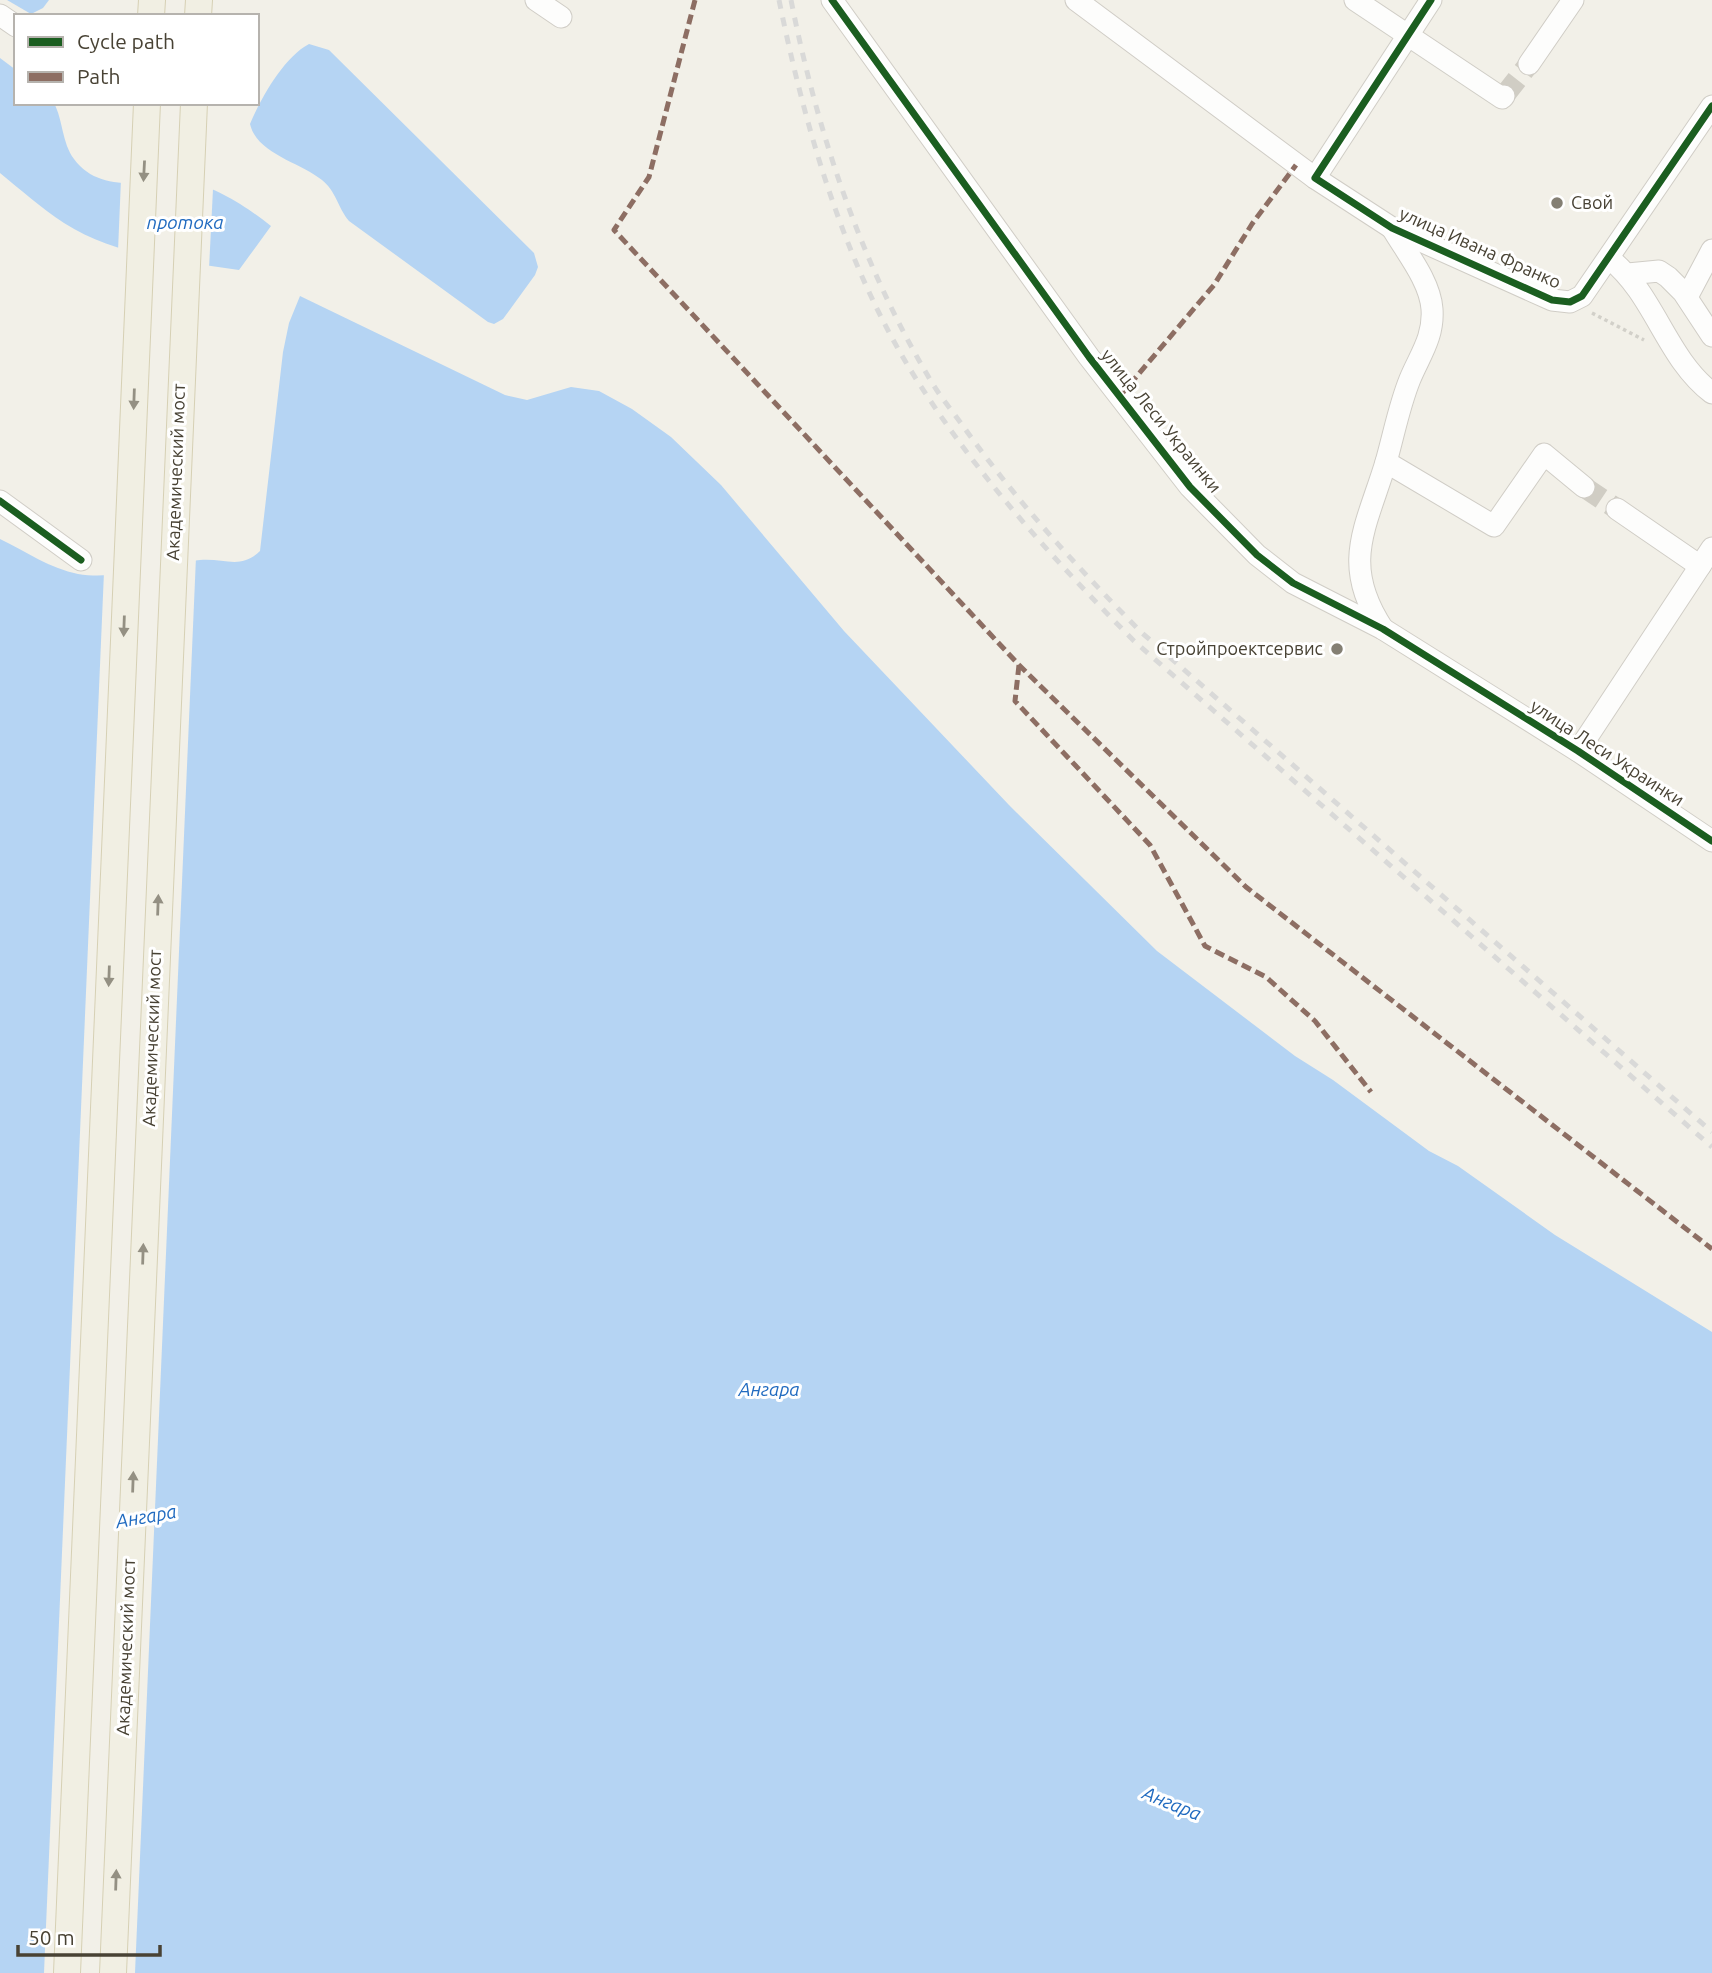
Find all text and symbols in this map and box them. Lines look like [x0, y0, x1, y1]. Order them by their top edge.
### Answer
legend [14, 14, 259, 105]
text: Cycle path [77, 29, 175, 53]
text: Path [77, 64, 120, 88]
one-way arrow [139, 161, 150, 183]
place label: Свой [1571, 192, 1613, 212]
marker: Свой [1549, 195, 1565, 211]
street label: улица Ивана Франко [1397, 202, 1564, 292]
water label: протока [147, 211, 223, 233]
street label: улица Леси Украинки [1098, 345, 1226, 496]
street label: Академический мост [162, 383, 188, 561]
one-way arrow [128, 388, 139, 410]
one-way arrow [119, 615, 130, 637]
place label: Стройпроектсервис [1156, 638, 1323, 658]
marker: Стройпроектсервис [1329, 641, 1345, 657]
street label: улица Леси Украинки [1527, 695, 1688, 809]
one-way arrow [152, 893, 163, 915]
street label: Академический мост [138, 949, 164, 1127]
one-way arrow [104, 965, 115, 987]
one-way arrow [137, 1243, 148, 1265]
water label: Ангара [737, 1378, 800, 1400]
one-way arrow [128, 1470, 139, 1492]
water label: Ангара [113, 1500, 178, 1532]
street label: Академический мост [112, 1558, 138, 1736]
water label: Ангара [1139, 1781, 1204, 1825]
one-way arrow [111, 1869, 122, 1891]
scale bar [18, 1913, 159, 1957]
text: 50 m [28, 1925, 75, 1949]

